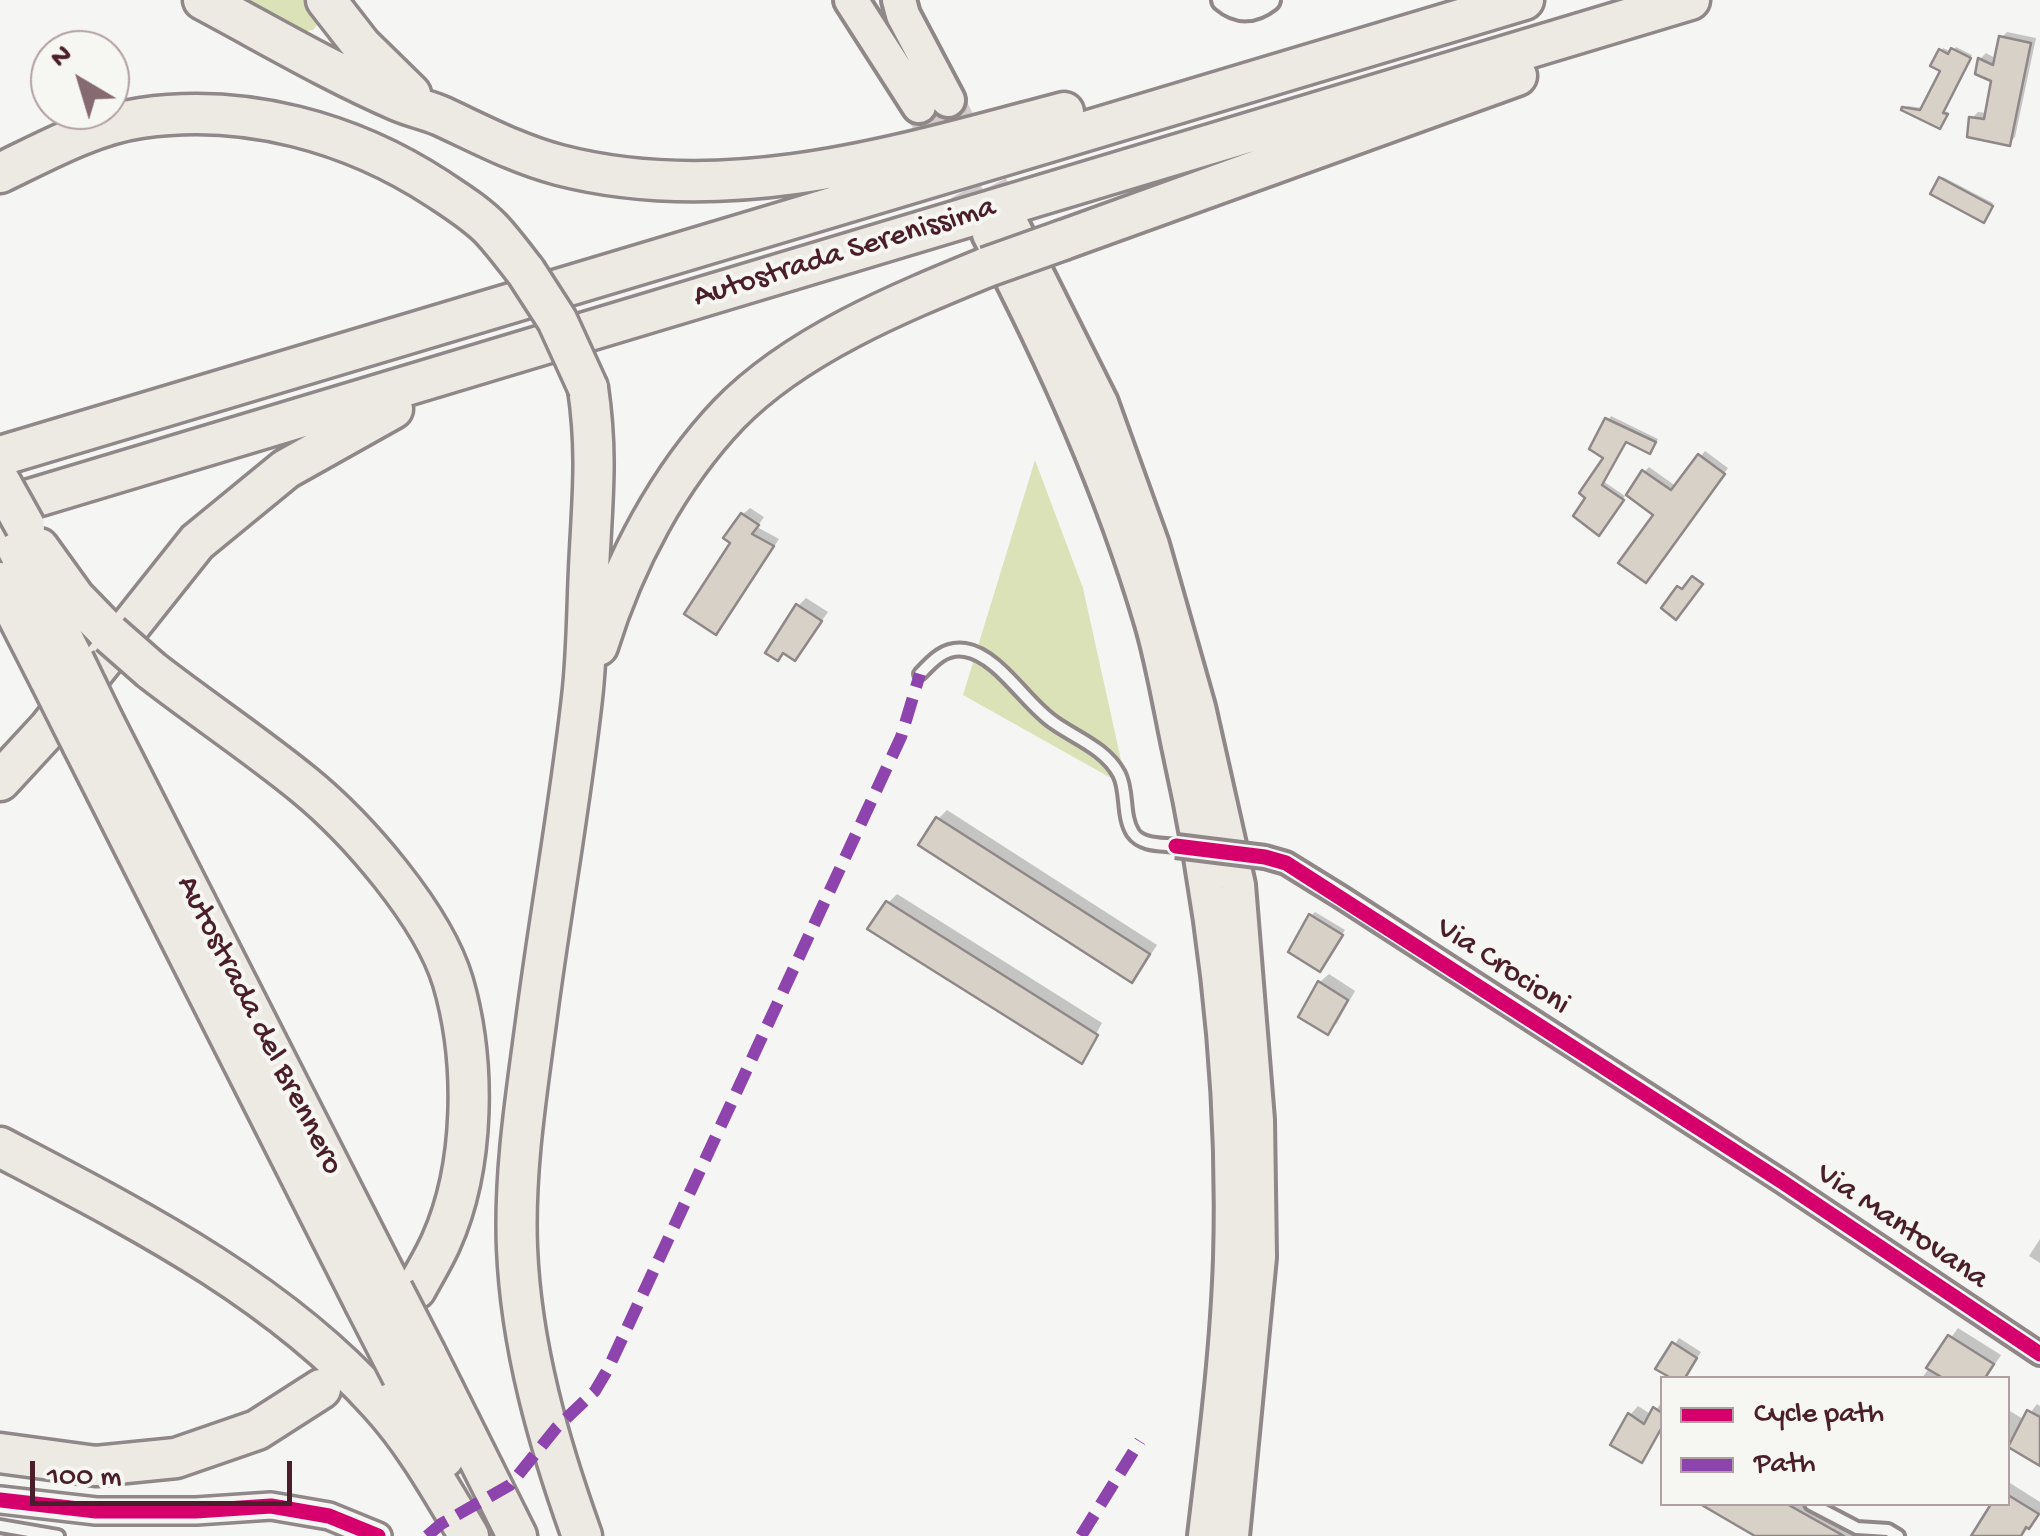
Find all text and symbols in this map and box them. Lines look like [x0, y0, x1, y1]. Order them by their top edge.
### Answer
north arrow [30, 30, 130, 130]
text: N [45, 39, 80, 76]
street label: Autostrada Serenissima [689, 190, 1001, 318]
street label: Autostrada del Brennero [166, 870, 350, 1182]
street label: Via Crocioni [1428, 911, 1576, 1025]
street label: Via Mantovana [1807, 1156, 1995, 1300]
legend [1660, 1376, 2010, 1506]
text: Cycle path [1754, 1398, 1884, 1433]
scale bar [35, 1441, 298, 1503]
text: Path [1754, 1448, 1816, 1483]
text: 100 m [47, 1461, 122, 1496]

